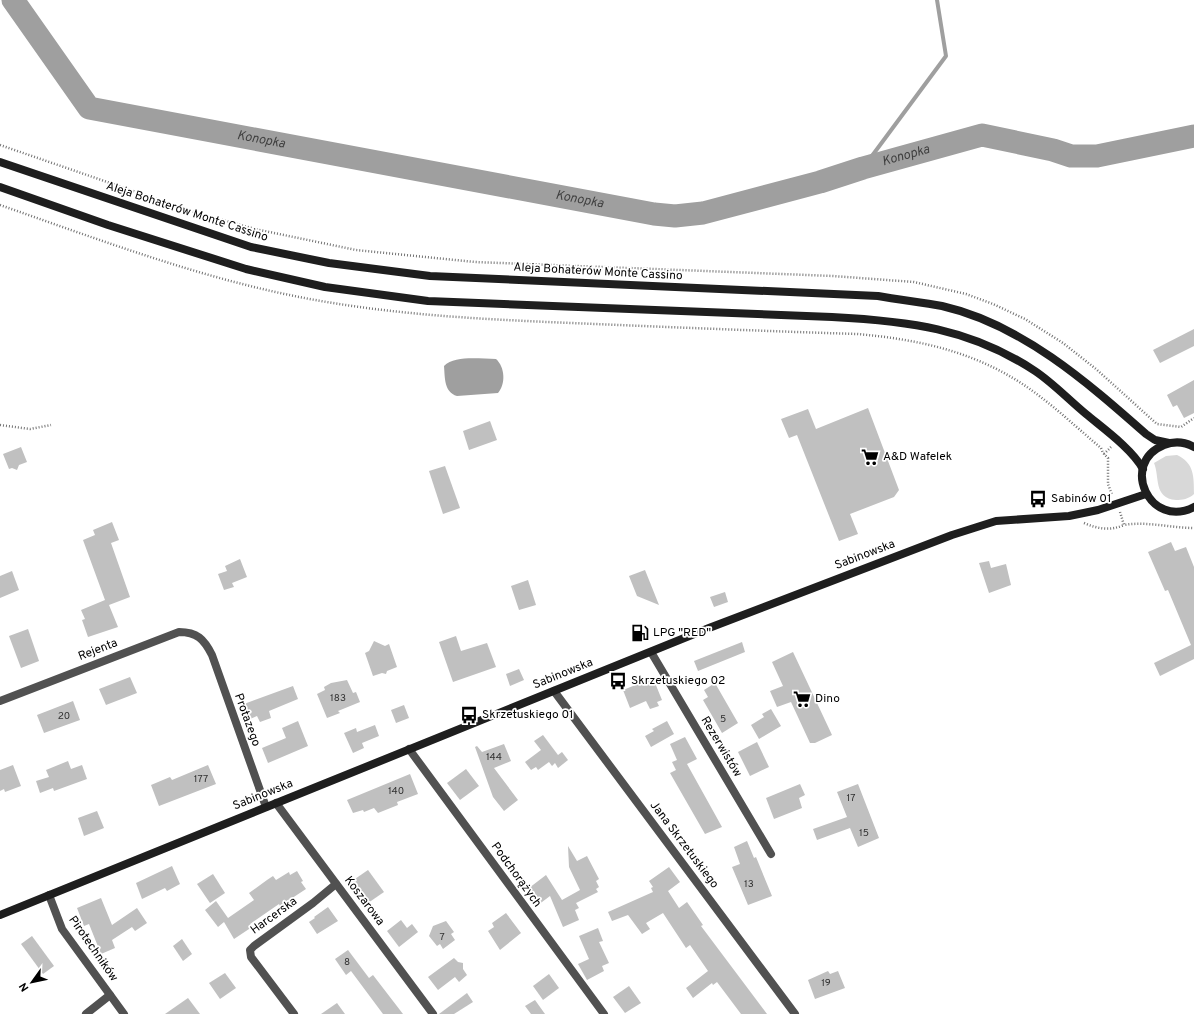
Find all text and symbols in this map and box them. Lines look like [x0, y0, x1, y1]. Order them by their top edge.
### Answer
water label: Konopka [236, 128, 287, 153]
water label: Konopka [880, 142, 932, 170]
street label: Aleja Bohaterów Monte Cassino [104, 178, 270, 246]
water label: Konopka [554, 188, 605, 212]
street label: Aleja Bohaterów Monte Cassino [513, 260, 683, 284]
supermarket icon: A&D Wafelek [860, 447, 880, 467]
place label: A&D Wafelek [883, 449, 952, 465]
bus stop icon: Sabinów 01 [1028, 489, 1048, 509]
place label: Sabinów 01 [1051, 491, 1112, 507]
street label: Sabinowska [833, 536, 897, 574]
fuel station icon: LPG "RED" [630, 623, 650, 643]
place label: LPG "RED" [653, 625, 711, 641]
street label: Rejenta [76, 635, 120, 665]
street label: Sabinowska [531, 655, 595, 693]
bus stop icon: Skrzetuskiego 02 [608, 671, 628, 691]
place label: Skrzetuskiego 02 [631, 673, 725, 689]
supermarket icon: Dino [792, 689, 812, 709]
street label: Protazego [230, 691, 264, 749]
place label: Dino [815, 691, 840, 707]
house number: 183 [330, 692, 346, 705]
bus stop icon: Skrzetuskiego 01 [459, 705, 479, 725]
place label: Skrzetuskiego 01 [482, 707, 574, 723]
house number: 20 [58, 710, 70, 723]
house number: 5 [720, 713, 726, 726]
street label: Rezerwistów [697, 714, 746, 781]
house number: 144 [486, 751, 502, 764]
house number: 177 [194, 773, 208, 786]
street label: Sabinowska [231, 776, 295, 814]
house number: 140 [388, 785, 404, 798]
house number: 17 [847, 792, 855, 805]
street label: Jana Skrzetuskiego [646, 798, 722, 892]
house number: 15 [859, 827, 869, 840]
street label: Podchorążych [487, 839, 545, 911]
street label: Koszarowa [340, 873, 388, 929]
house number: 13 [744, 878, 754, 891]
street label: Harcerska [247, 894, 301, 938]
street label: Pirotechników [64, 913, 122, 985]
house number: 7 [439, 931, 445, 944]
house number: 8 [344, 956, 350, 969]
north arrow [12, 962, 52, 1002]
house number: 19 [821, 977, 831, 990]
text: N [16, 980, 32, 994]

